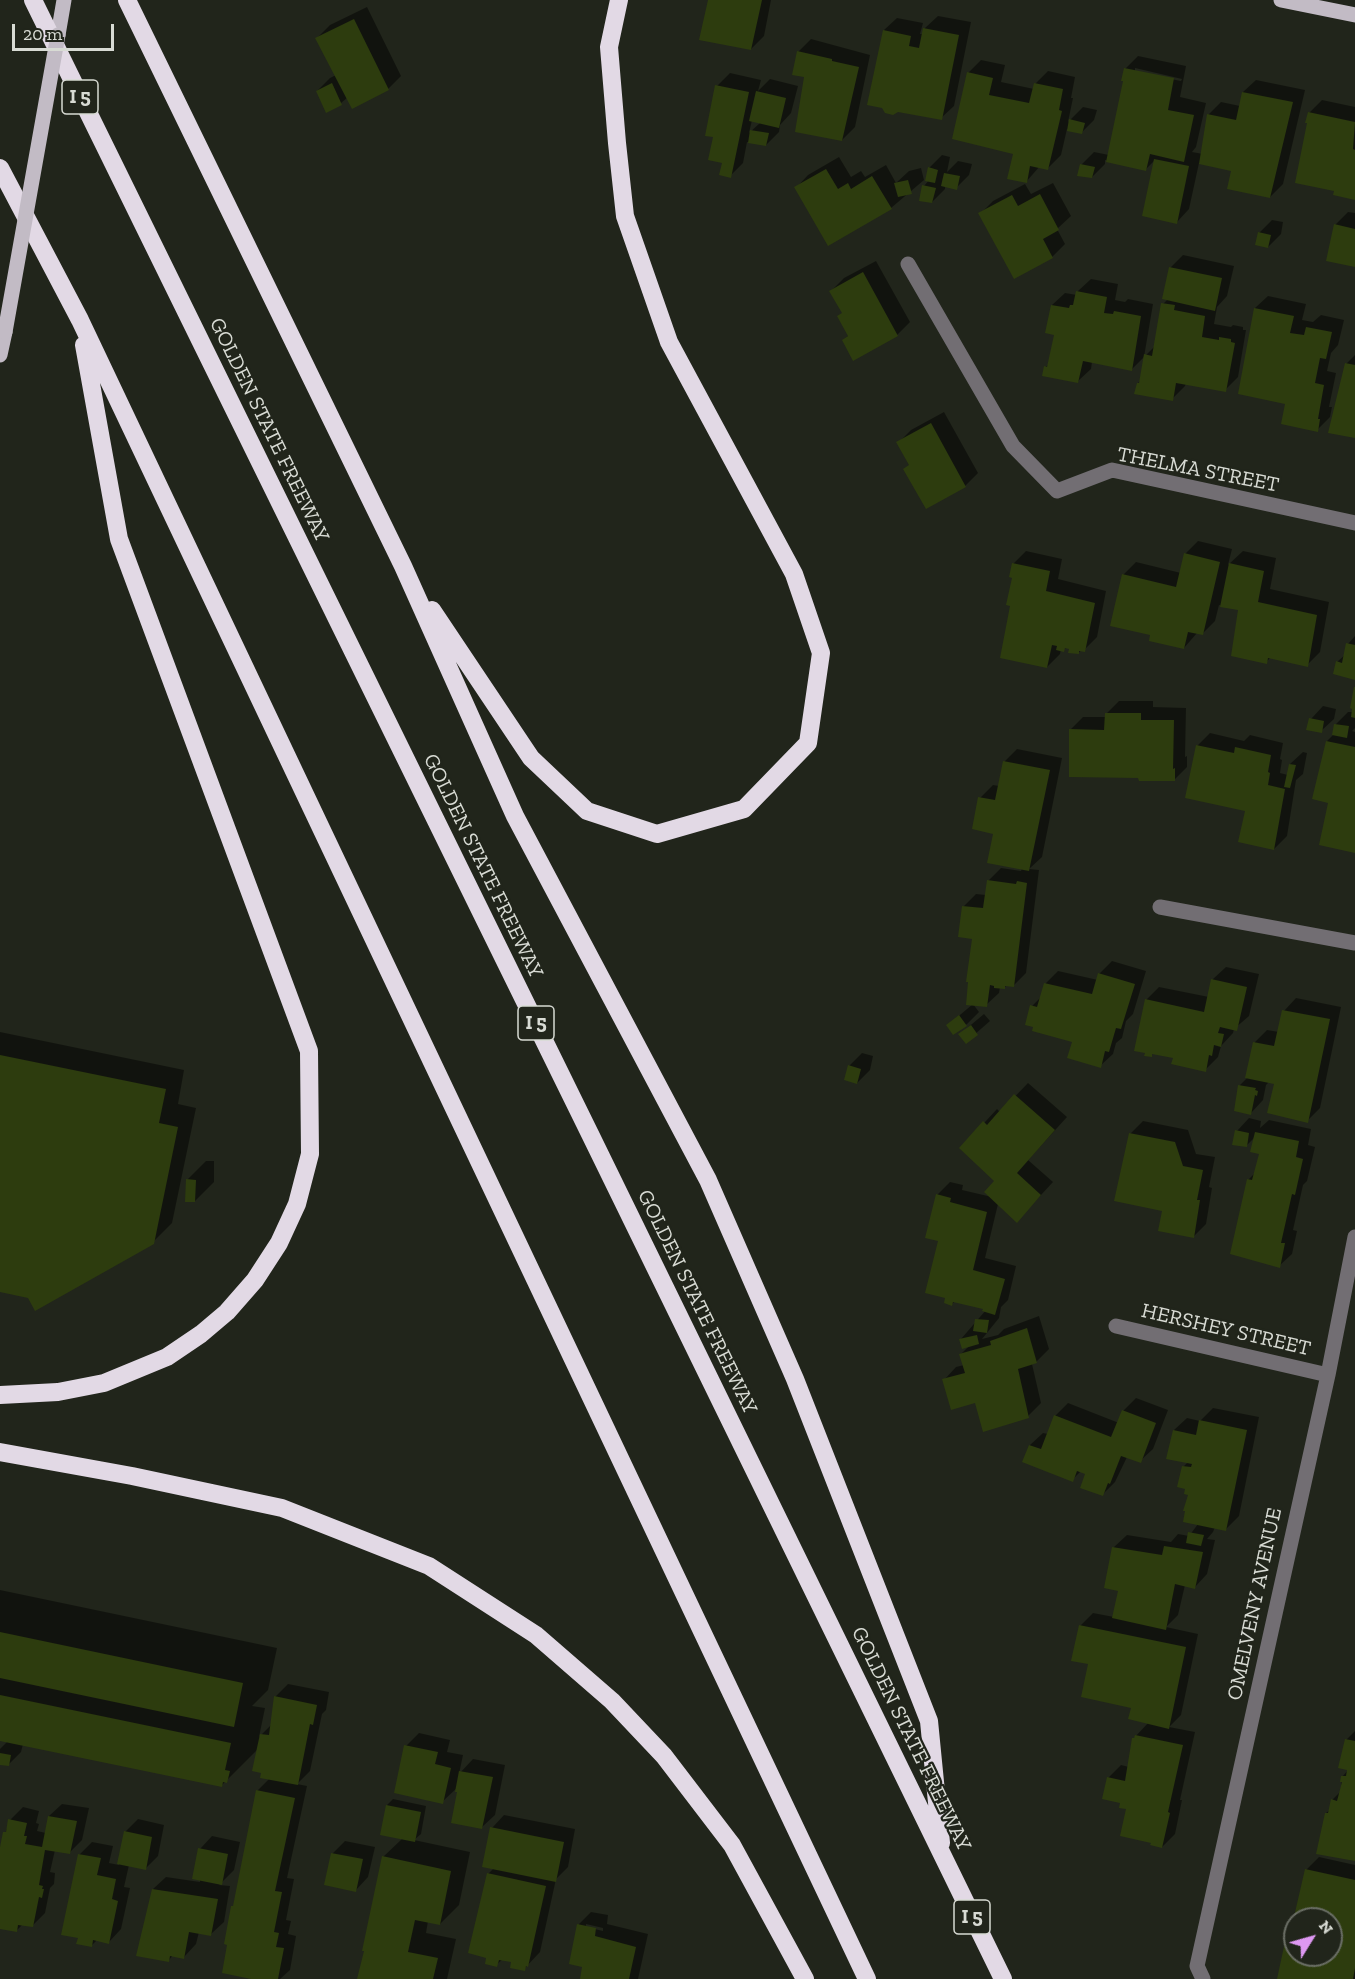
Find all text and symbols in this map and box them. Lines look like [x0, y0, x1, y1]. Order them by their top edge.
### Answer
scale bar [15, 12, 117, 50]
text: 20 m [23, 23, 62, 45]
road number: I 5 [62, 80, 98, 114]
street label: GOLDEN STATE FREEWAY [204, 314, 334, 546]
street label: THELMA STREET [1115, 442, 1281, 498]
street label: GOLDEN STATE FREEWAY [418, 750, 548, 982]
road number: I 5 [518, 1006, 554, 1040]
street label: GOLDEN STATE FREEWAY [632, 1186, 762, 1418]
street label: HERSHEY STREET [1139, 1298, 1313, 1362]
street label: OMELVENY AVENUE [1222, 1505, 1288, 1703]
street label: GOLDEN STATE FREEWAY [846, 1623, 976, 1855]
road number: I 5 [954, 1900, 990, 1934]
north arrow [1283, 1907, 1343, 1967]
text: N [1315, 1916, 1337, 1938]

